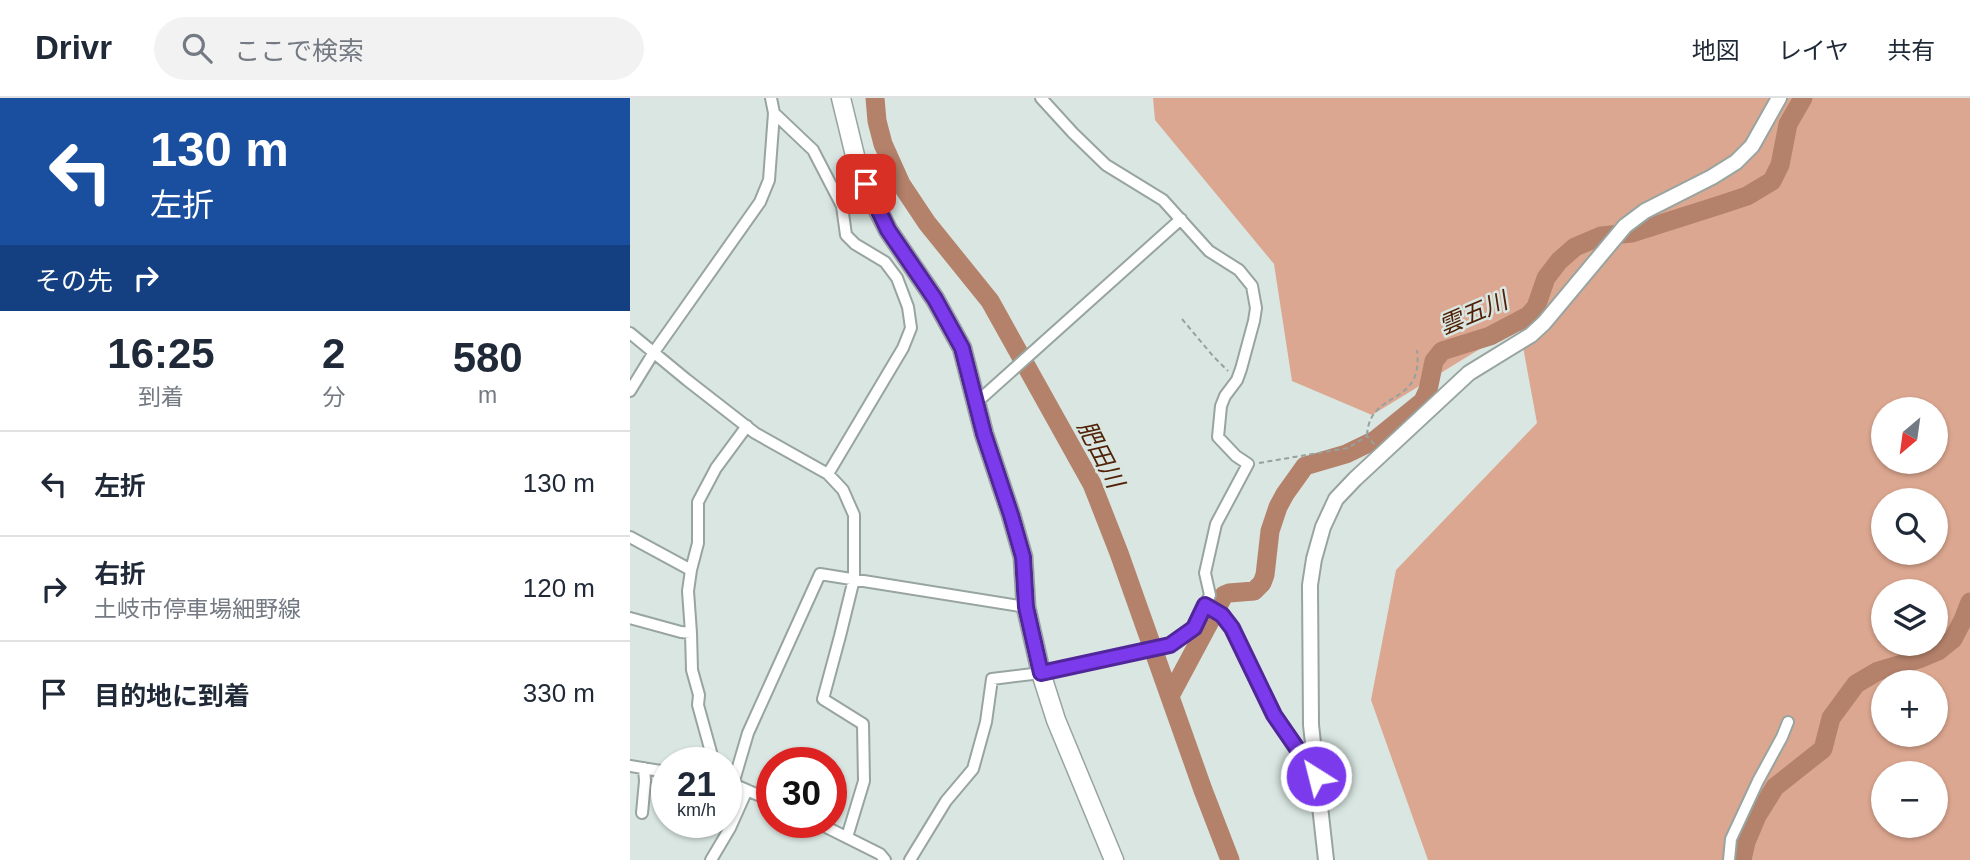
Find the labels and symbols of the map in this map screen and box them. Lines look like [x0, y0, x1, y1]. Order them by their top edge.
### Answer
pin [836, 154, 896, 214]
water label: 雲五川 [1435, 285, 1514, 339]
north arrow [1871, 397, 1948, 474]
water label: 肥田川 [1073, 416, 1131, 495]
position arrow [1279, 739, 1353, 813]
speed limit sign: 30 [756, 747, 847, 838]

